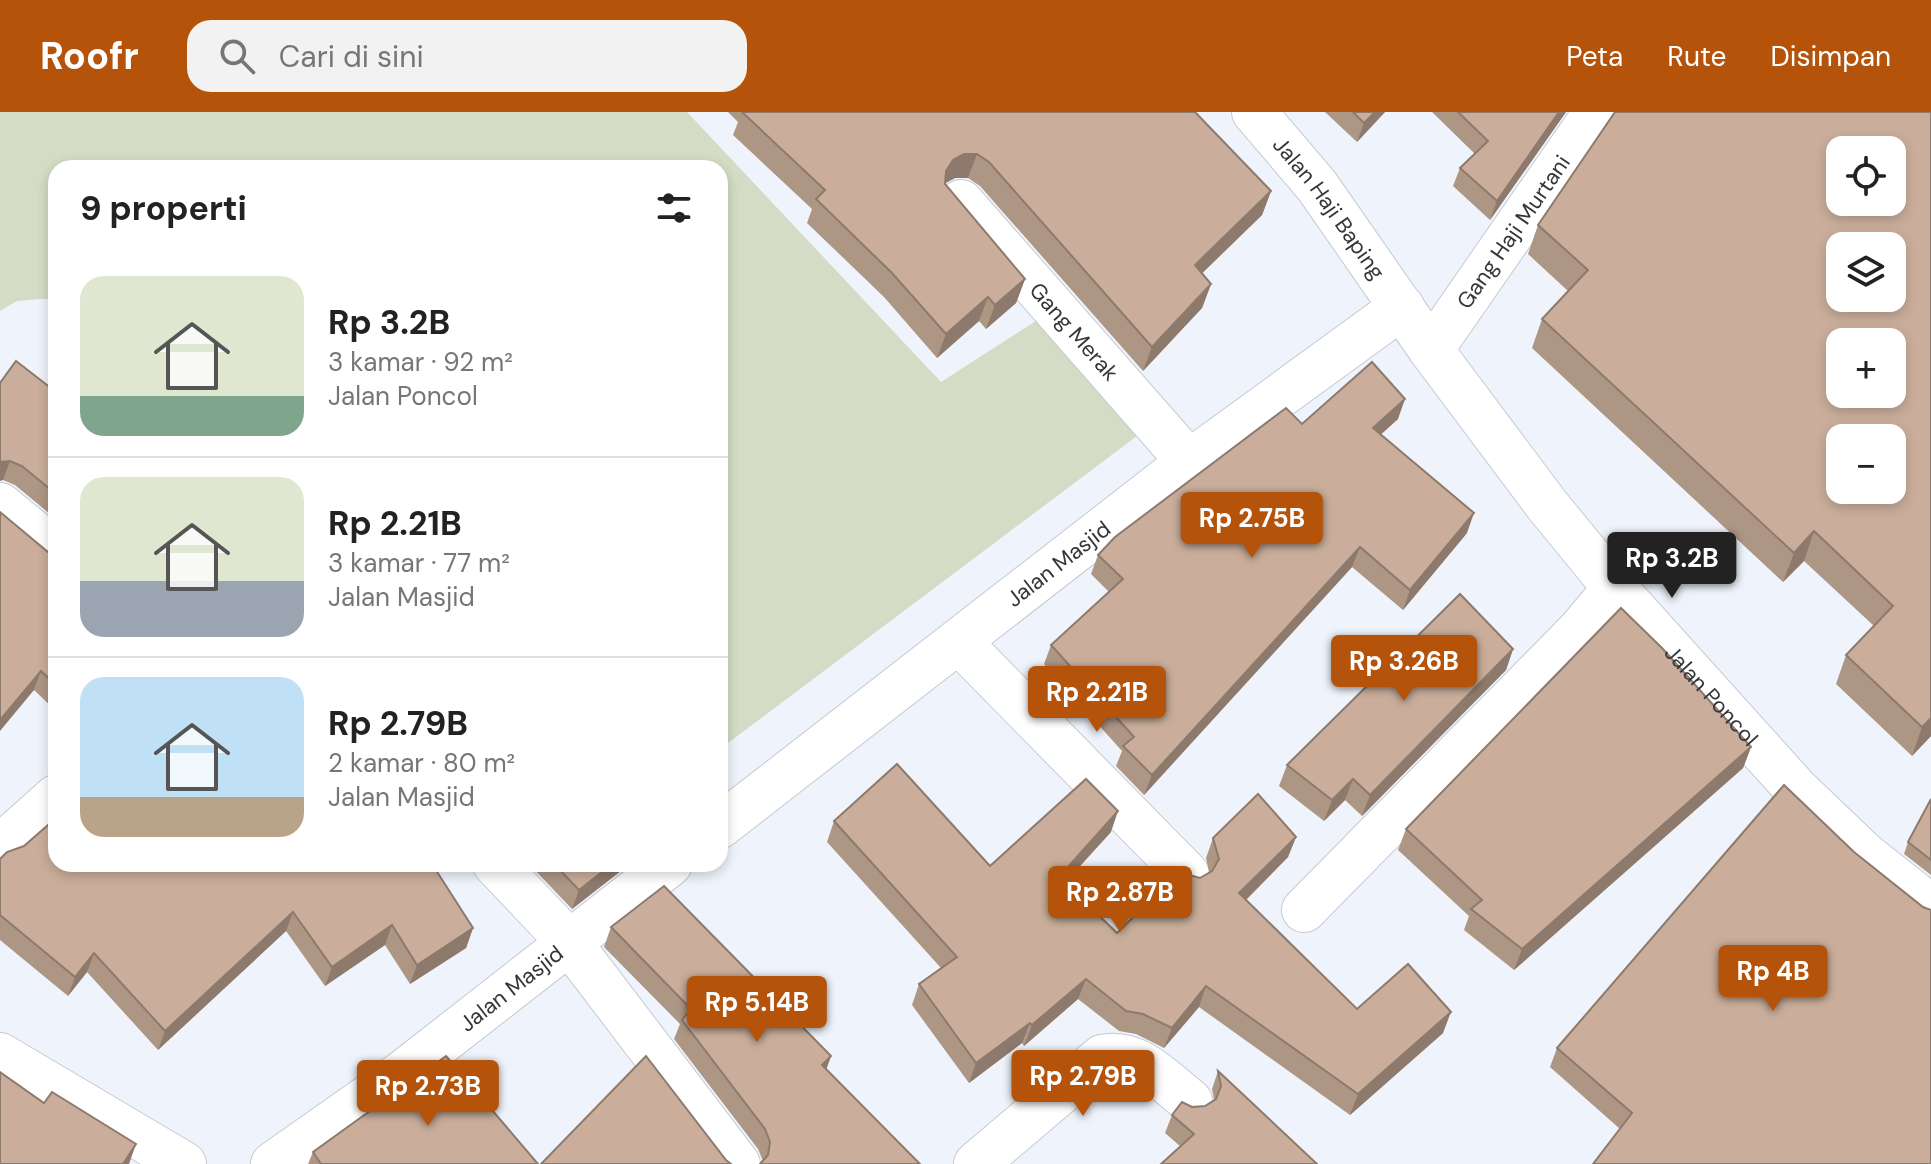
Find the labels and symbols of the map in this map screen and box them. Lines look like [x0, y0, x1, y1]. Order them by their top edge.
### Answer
street label: Jalan Haji Baping [1267, 130, 1392, 285]
street label: Gang Haji Murtani [1450, 149, 1576, 314]
street label: Gang Merak [1023, 276, 1125, 387]
pin: Rp 2.75B [1169, 492, 1335, 560]
street label: Jalan Masjid [1000, 514, 1116, 613]
pin: Rp 3.2B [1598, 532, 1746, 600]
pin: Rp 3.26B [1321, 635, 1487, 703]
street label: Jalan Poncol [1658, 638, 1765, 752]
pin: Rp 2.21B [1014, 666, 1180, 734]
pin: Rp 2.87B [1037, 866, 1203, 934]
street label: Jalan Masjid [453, 938, 569, 1038]
pin: Rp 4B [1717, 945, 1829, 1013]
pin: Rp 5.14B [674, 976, 840, 1044]
pin: Rp 2.79B [1000, 1050, 1166, 1118]
pin: Rp 2.73B [345, 1060, 511, 1128]

